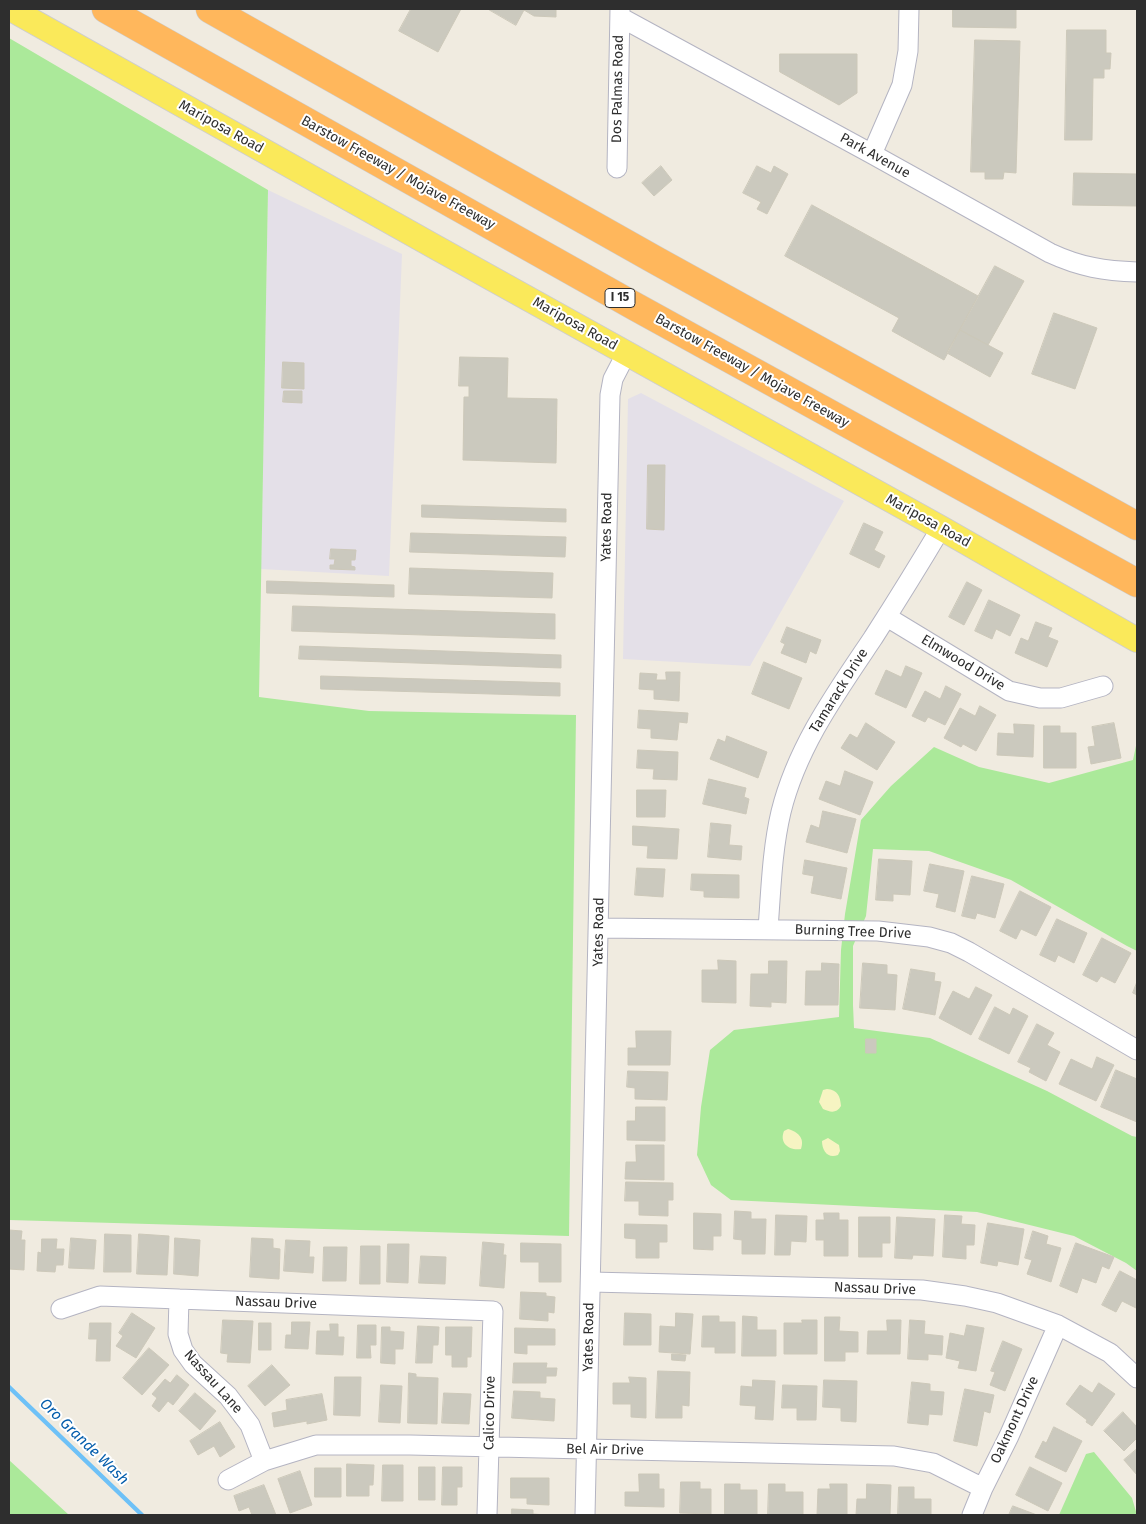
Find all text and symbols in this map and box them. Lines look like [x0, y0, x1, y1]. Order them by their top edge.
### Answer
street label: Dos Palmas Road [609, 35, 627, 143]
street label: Mariposa Road [176, 97, 266, 157]
street label: Barstow Freeway / Mojave Freeway [298, 112, 498, 234]
street label: Park Avenue [837, 130, 913, 182]
road number: I 15 [605, 288, 635, 308]
street label: Mariposa Road [530, 294, 620, 354]
street label: Barstow Freeway / Mojave Freeway [652, 310, 852, 432]
street label: Mariposa Road [883, 491, 973, 551]
street label: Yates Road [598, 492, 616, 562]
street label: Elmwood Drive [918, 631, 1008, 695]
street label: Tamarack Drive [806, 646, 872, 736]
street label: Yates Road [590, 897, 608, 967]
street label: Burning Tree Drive [794, 922, 912, 942]
street label: Nassau Drive [834, 1279, 916, 1299]
street label: Nassau Drive [235, 1293, 317, 1313]
street label: Yates Road [580, 1302, 598, 1372]
street label: Nassau Lane [180, 1347, 246, 1417]
street label: Oakmont Drive [987, 1374, 1043, 1466]
street label: Calico Drive [481, 1376, 499, 1450]
water label: Oro Grande Wash [36, 1395, 132, 1489]
street label: Bel Air Drive [566, 1441, 644, 1459]

